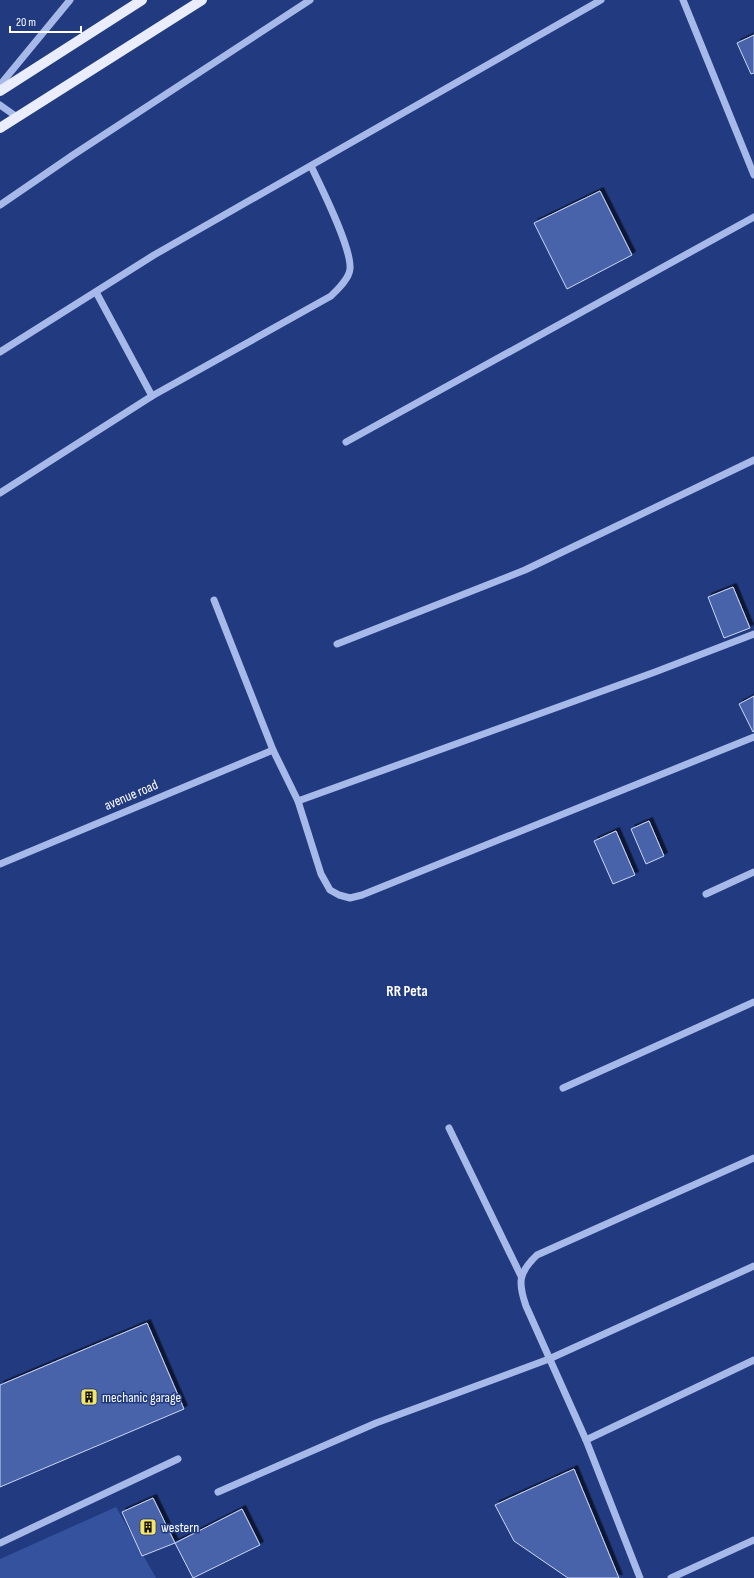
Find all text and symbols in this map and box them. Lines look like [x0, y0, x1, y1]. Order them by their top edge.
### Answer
scale bar [10, 8, 81, 34]
text: 20 m [16, 15, 36, 30]
street label: avenue road [102, 776, 161, 814]
district label: RR Peta [386, 982, 428, 1001]
building icon: mechanic garage [79, 1387, 99, 1407]
place label: mechanic garage [102, 1389, 181, 1406]
building icon: western [138, 1517, 158, 1537]
place label: western [161, 1519, 199, 1536]

